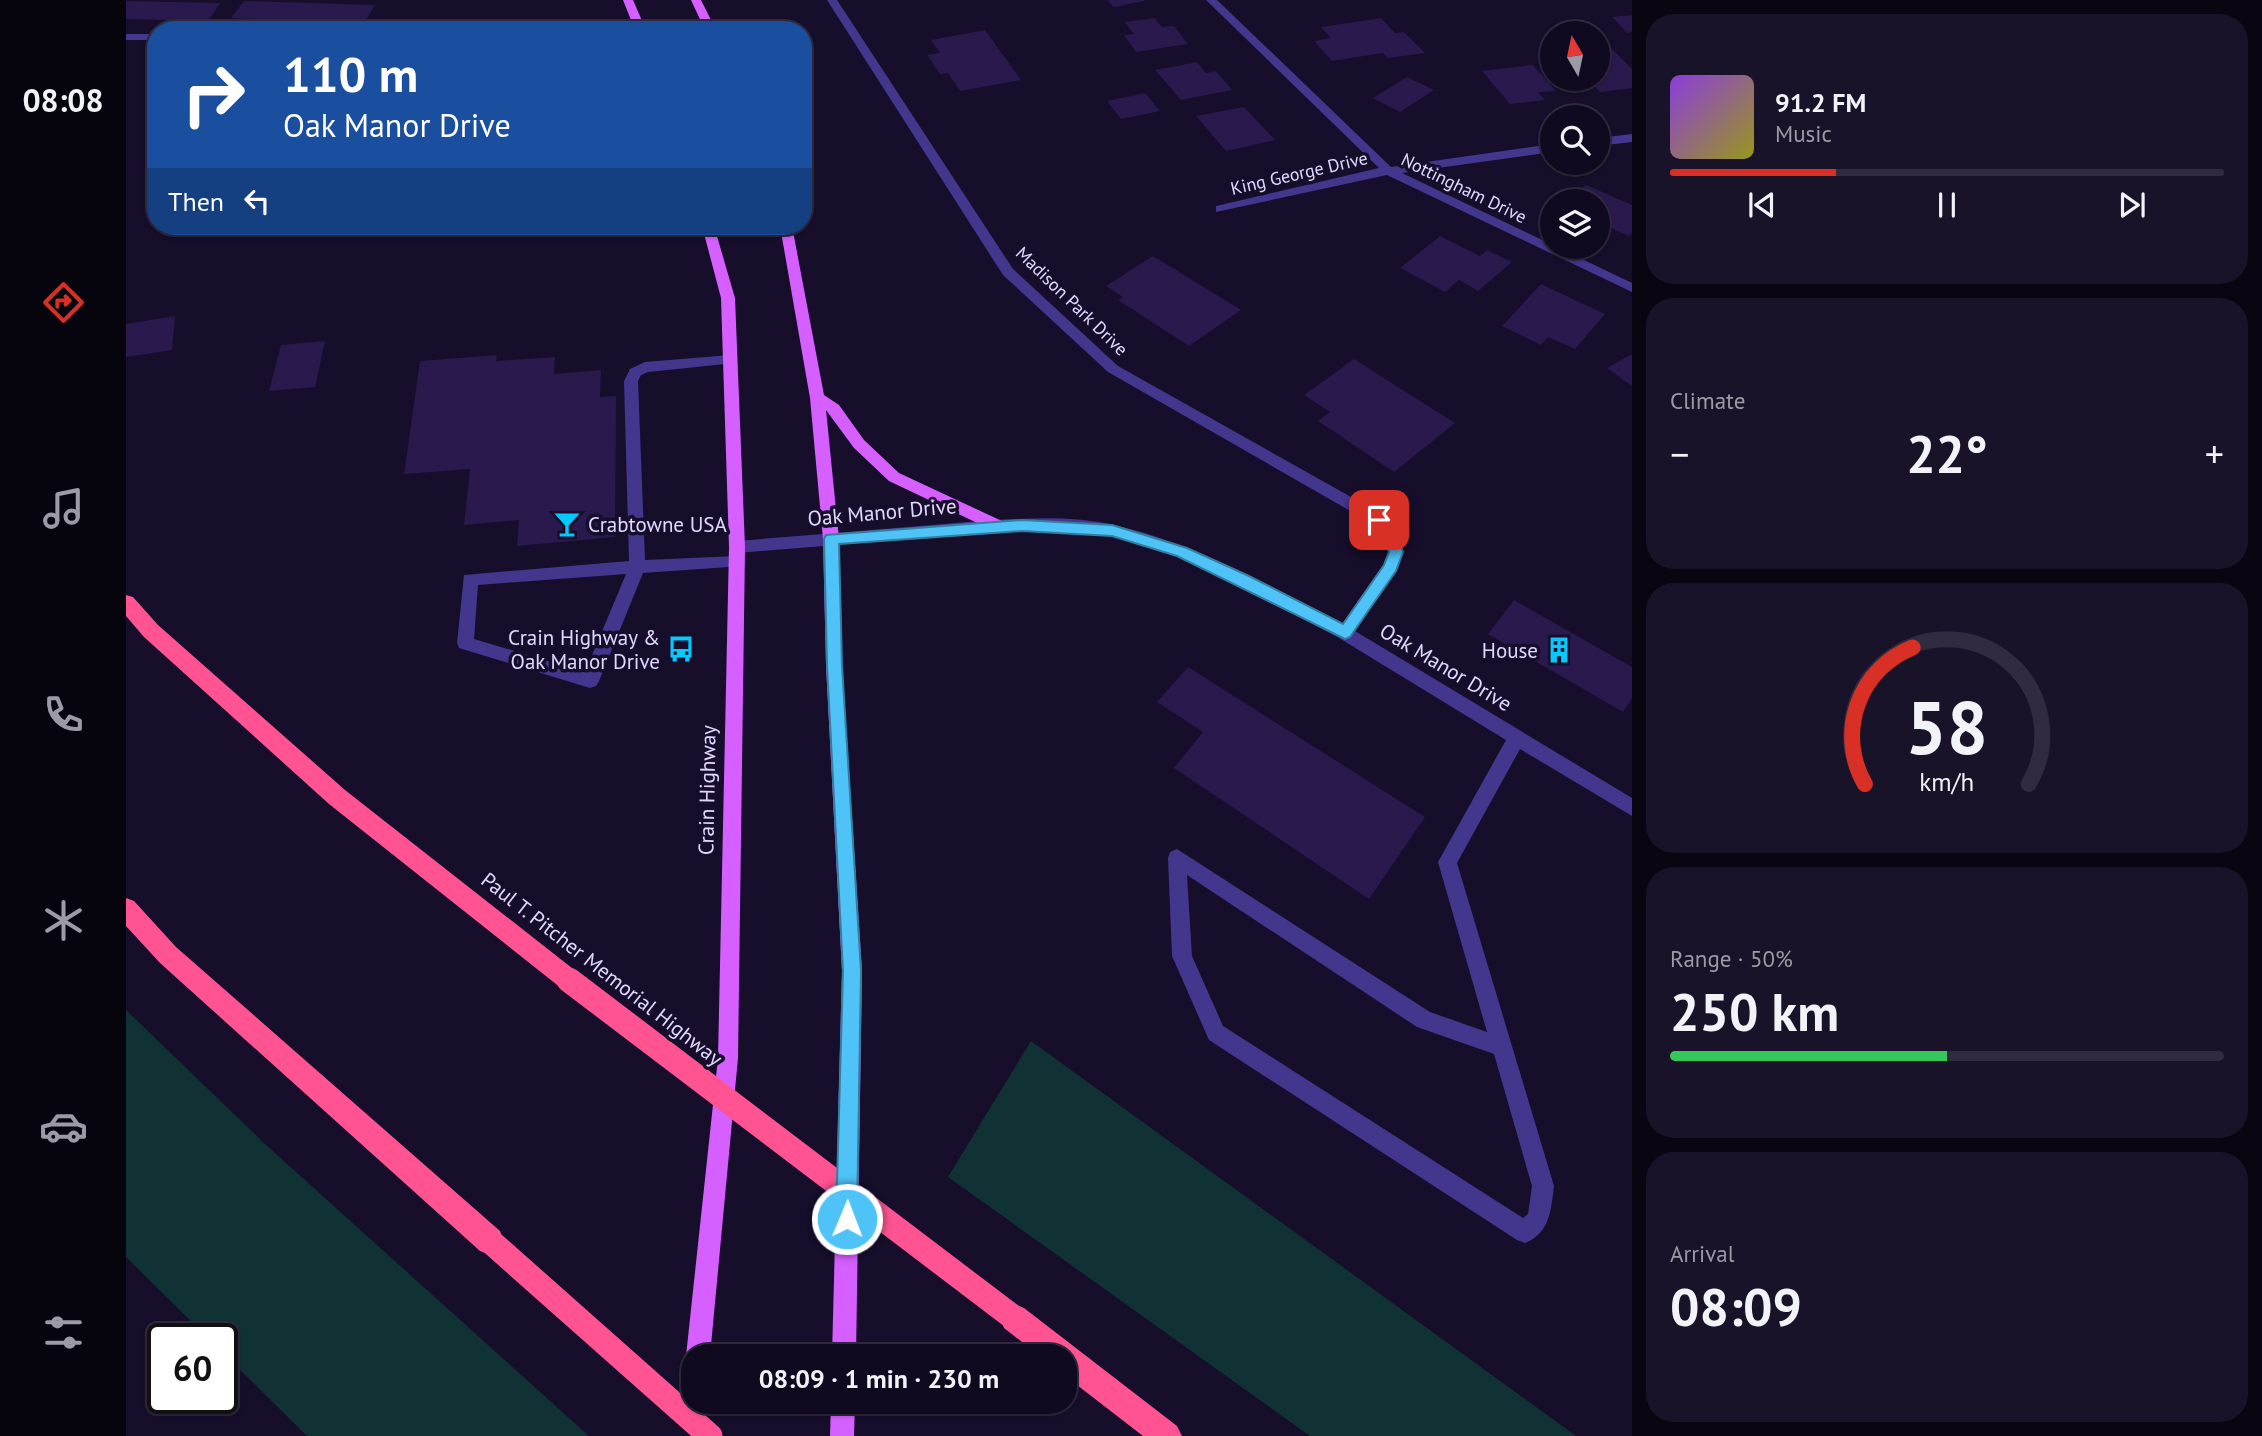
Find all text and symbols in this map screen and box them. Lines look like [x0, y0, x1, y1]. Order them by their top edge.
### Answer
north arrow [1540, 21, 1610, 91]
map controls [1540, 21, 1610, 259]
text: 110 m [283, 42, 418, 106]
icon: right [168, 49, 259, 140]
text: 08:08 [22, 79, 104, 121]
text: 91.2 FM [1775, 86, 1866, 119]
text: Oak Manor Drive [283, 104, 511, 146]
button: search [1540, 105, 1610, 175]
text: Music [1775, 119, 1832, 148]
street label: King George Drive [1228, 146, 1370, 200]
street label: Nottingham Drive [1397, 148, 1531, 228]
icon: left [238, 182, 276, 220]
text: Then [168, 185, 224, 218]
icon: previous [1743, 186, 1781, 224]
icon: pause [1928, 186, 1966, 224]
icon: next [2113, 186, 2151, 224]
button: layers [1540, 189, 1610, 259]
street label: Madison Park Drive [1011, 242, 1133, 360]
icon: directions [39, 278, 88, 327]
text: Climate [1670, 386, 1745, 415]
text: 22° [1906, 420, 1988, 487]
text: − [1670, 429, 1689, 478]
text: + [2205, 429, 2224, 478]
icon: music [39, 484, 88, 533]
pin [1349, 490, 1409, 550]
street label: Oak Manor Drive [806, 492, 958, 532]
icon: arrive [1360, 501, 1398, 539]
bar icon: Crabtowne USA [552, 509, 582, 539]
place label: Crabtowne USA [588, 511, 727, 538]
street label: Oak Manor Drive [1375, 617, 1517, 717]
place label: Crain Highway & Oak Manor Drive [508, 624, 660, 675]
bus stop icon: Crain Highway & Oak Manor Drive [666, 634, 696, 664]
building icon: House [1544, 635, 1574, 665]
place label: House [1482, 637, 1538, 664]
text: 58 [1906, 680, 1988, 774]
icon: phone [39, 690, 88, 739]
street label: Crain Highway [692, 725, 722, 855]
text: km/h [1920, 766, 1974, 798]
street label: Paul T. Pitcher Memorial Highway [476, 866, 728, 1072]
icon: climate [39, 896, 88, 945]
text: Range · 50% [1670, 944, 1793, 973]
text: 250 km [1670, 978, 1839, 1045]
icon: car [39, 1102, 88, 1151]
position arrow [810, 1182, 884, 1256]
text: Arrival [1670, 1239, 1734, 1268]
text: 08:09 [1670, 1273, 1802, 1340]
icon: filters [39, 1308, 88, 1357]
speed limit sign: 60 [147, 1323, 238, 1414]
text: 08:09 · 1 min · 230 m [759, 1362, 999, 1395]

